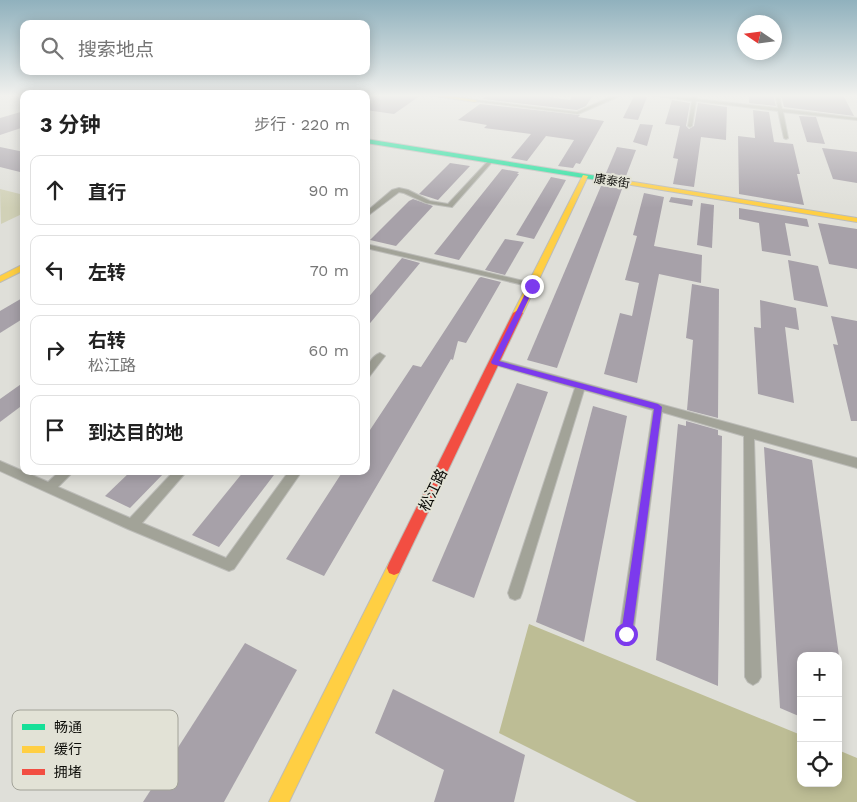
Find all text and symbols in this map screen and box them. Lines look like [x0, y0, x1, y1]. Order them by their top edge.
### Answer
north arrow [737, 15, 782, 60]
search box [20, 20, 370, 75]
icon: search [38, 34, 66, 62]
text: 搜索地点 [78, 38, 154, 61]
text: 3 分钟 [40, 112, 100, 137]
text: 步行 · 220 m [254, 115, 350, 134]
street label: 康泰街 [593, 171, 631, 191]
icon: ahead [41, 176, 69, 204]
text: 直行 [88, 181, 126, 204]
text: 90 m [308, 181, 349, 200]
icon: left [41, 256, 69, 284]
text: 左转 [88, 261, 126, 284]
text: 70 m [310, 261, 349, 280]
route end [521, 275, 544, 298]
text: 右转 [88, 329, 126, 352]
icon: right [41, 336, 69, 364]
text: 60 m [309, 341, 349, 360]
text: 松江路 [88, 356, 136, 375]
icon: arrive [41, 416, 69, 444]
text: 到达目的地 [88, 421, 183, 444]
street label: 松江路 [415, 466, 451, 514]
route start [615, 623, 638, 646]
map controls [797, 652, 842, 787]
button: + [797, 652, 842, 697]
button: − [797, 697, 842, 742]
legend [12, 710, 178, 790]
text: 畅通 [54, 719, 82, 735]
text: 缓行 [54, 741, 82, 757]
button: locate [797, 742, 842, 787]
text: 拥堵 [54, 764, 82, 780]

